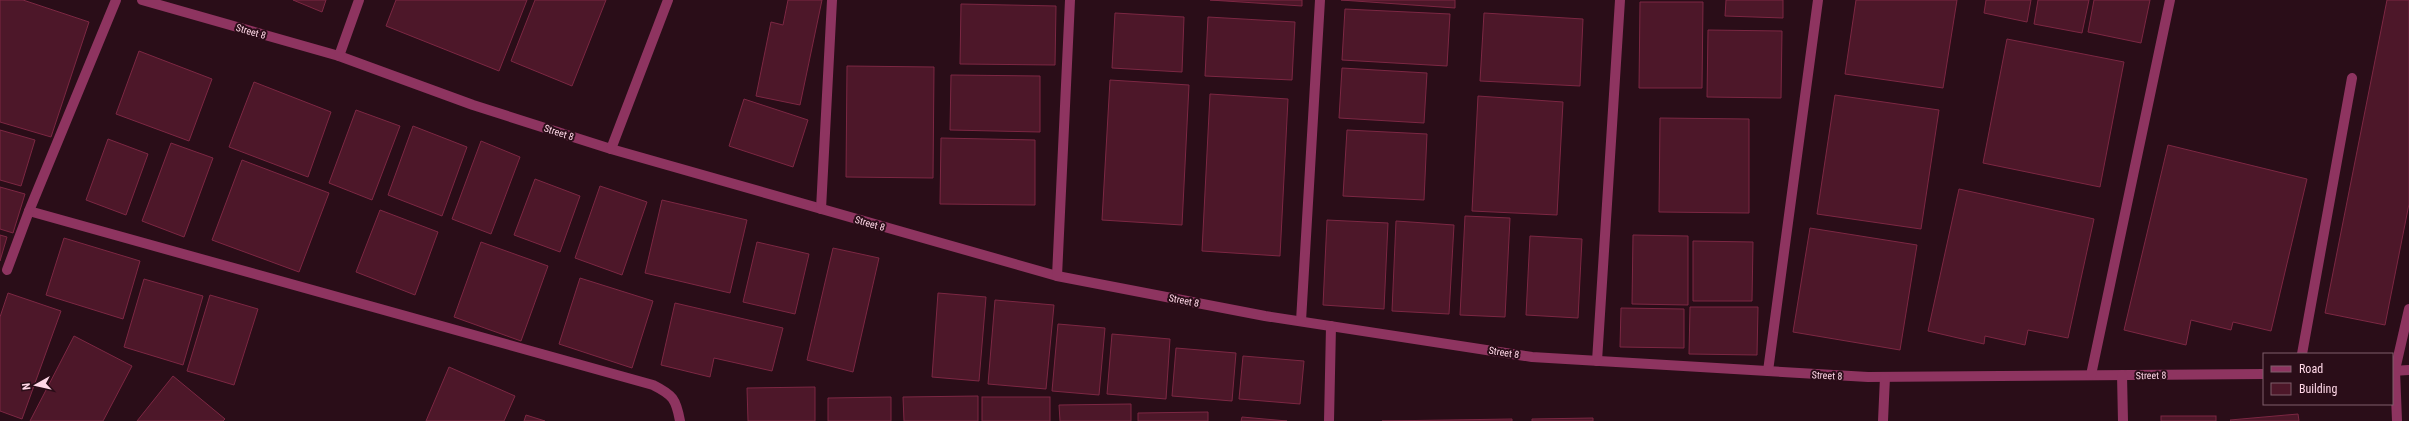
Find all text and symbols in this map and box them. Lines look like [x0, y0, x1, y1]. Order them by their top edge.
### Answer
street label: Street 8 [235, 22, 267, 41]
street label: Street 8 [543, 123, 575, 142]
street label: Street 8 [854, 214, 886, 233]
street label: Street 8 [1168, 292, 1200, 309]
street label: Street 8 [1488, 345, 1520, 360]
legend [2263, 353, 2393, 405]
text: Road [2299, 362, 2323, 376]
north arrow [16, 365, 56, 405]
street label: Street 8 [1811, 369, 1843, 382]
street label: Street 8 [2136, 370, 2166, 381]
text: N [20, 382, 33, 391]
text: Building [2299, 382, 2337, 396]

